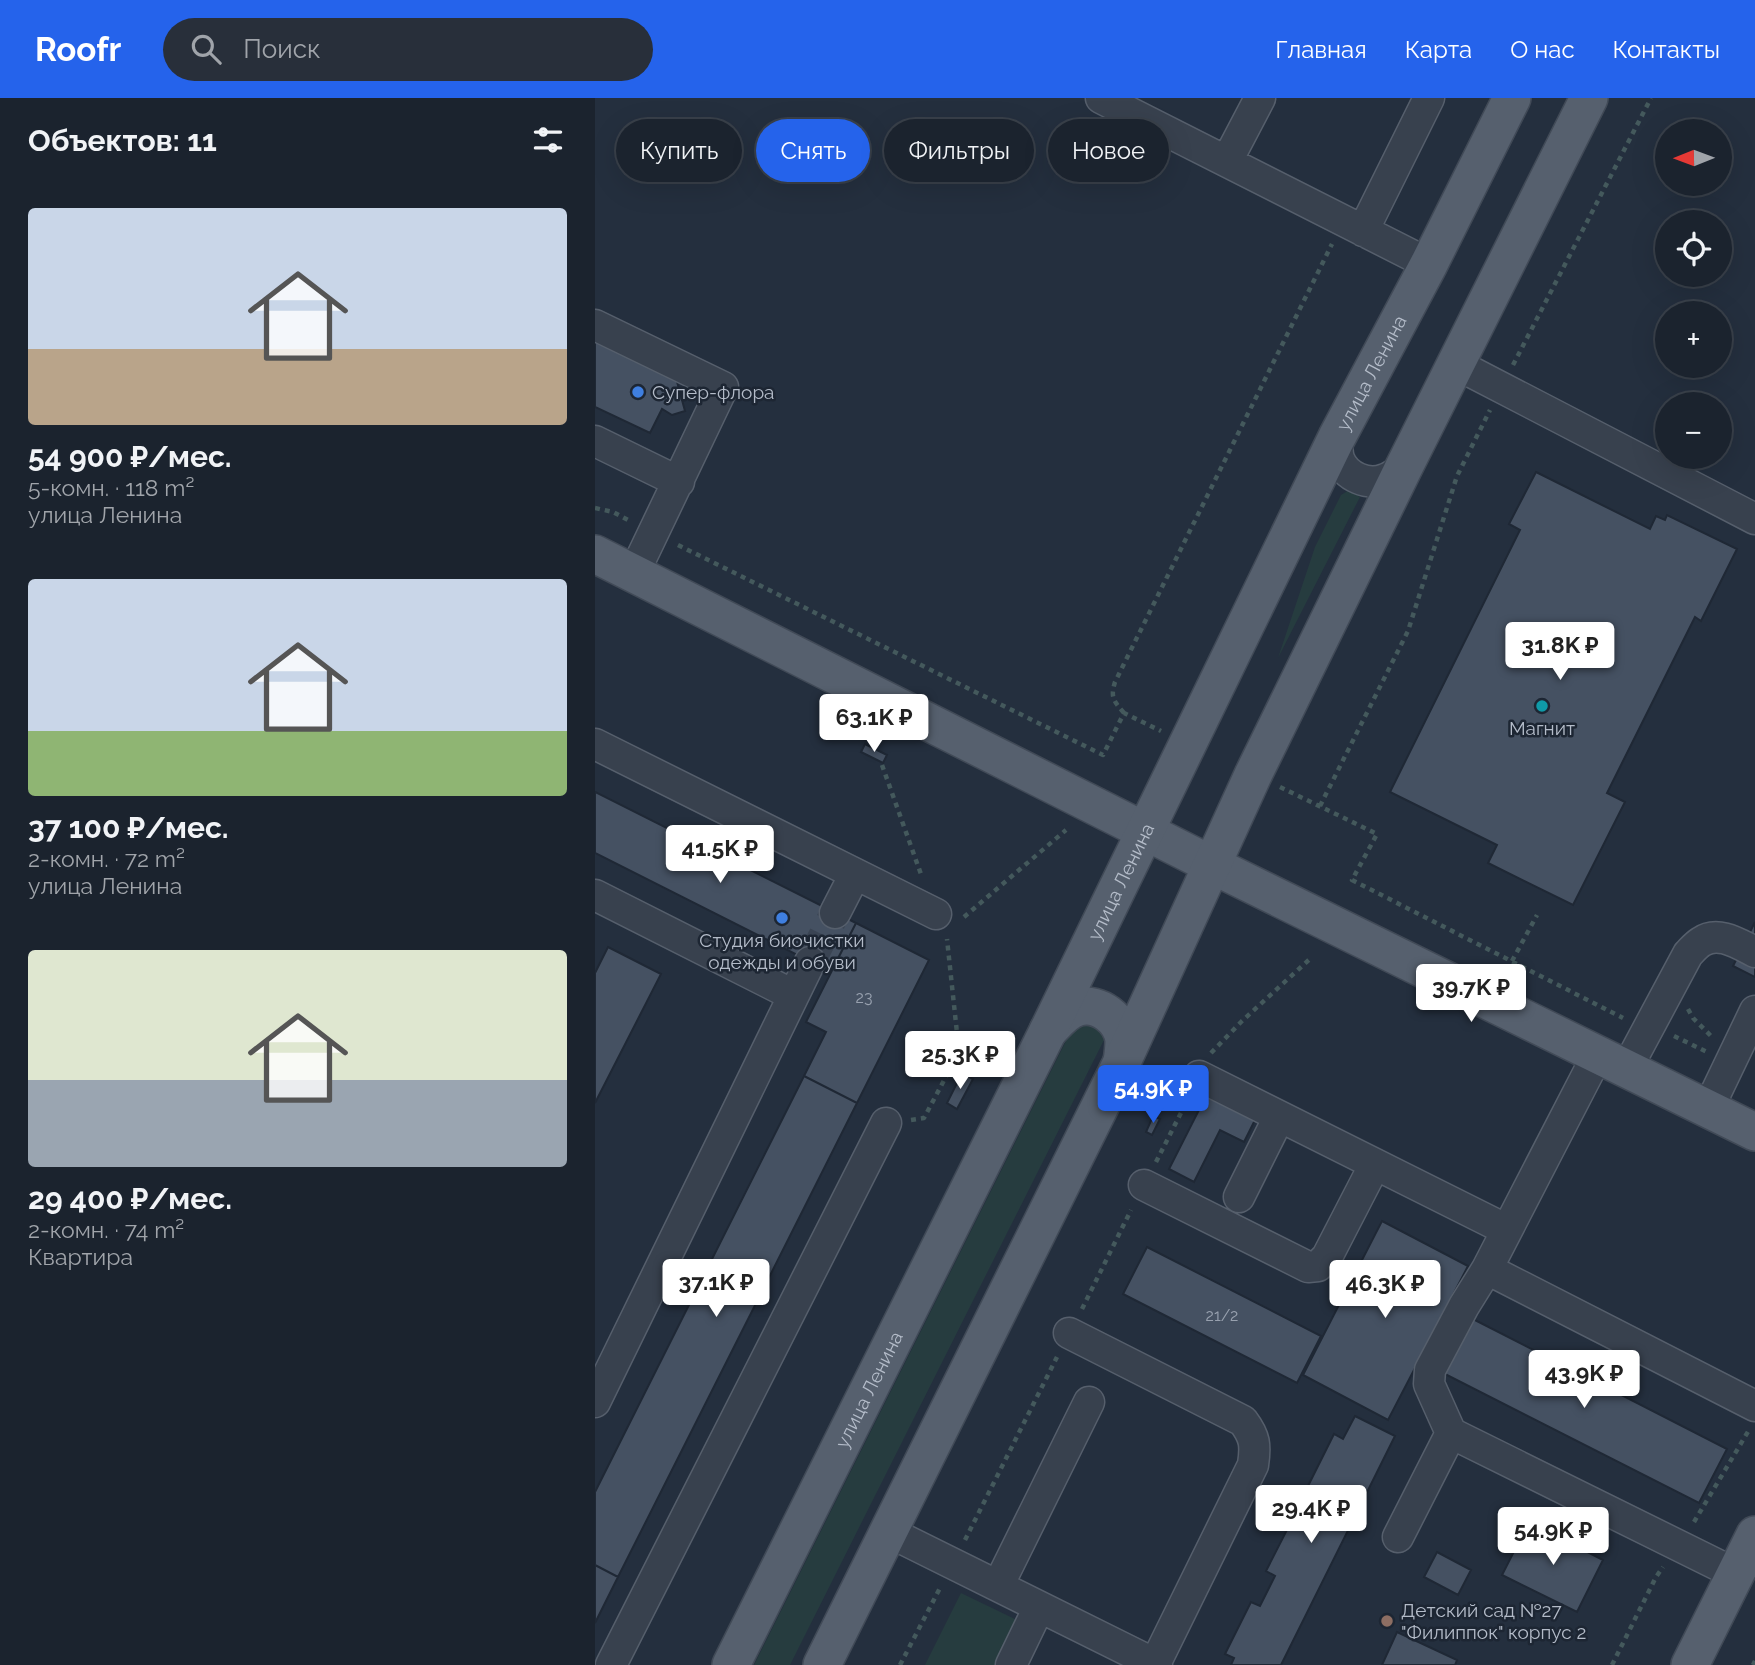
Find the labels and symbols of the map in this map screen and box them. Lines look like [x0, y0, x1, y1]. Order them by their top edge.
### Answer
north arrow [1655, 119, 1733, 196]
street label: улица Ленина [1331, 311, 1411, 434]
place label: Супер-флора [652, 381, 774, 403]
marker: Супер-флора [630, 384, 646, 400]
pin: 31.8K ₽ [1495, 622, 1625, 682]
pin: 63.1K ₽ [809, 694, 939, 754]
marker: Магнит [1534, 698, 1550, 714]
place label: Магнит [1509, 717, 1575, 739]
street label: улица Ленина [1083, 819, 1158, 944]
pin: 41.5K ₽ [655, 826, 785, 885]
marker: Студия биочистки одежды и обуви [774, 910, 790, 926]
place label: Студия биочистки одежды и обуви [699, 929, 865, 973]
pin: 39.7K ₽ [1406, 964, 1536, 1024]
house number: 23 [856, 988, 872, 1007]
pin: 25.3K ₽ [895, 1032, 1025, 1091]
pin: 54.9K ₽ [1088, 1066, 1218, 1125]
pin: 37.1K ₽ [651, 1260, 781, 1319]
pin: 46.3K ₽ [1320, 1260, 1450, 1320]
house number: 21/2 [1206, 1306, 1238, 1325]
street label: улица Ленина [830, 1328, 907, 1451]
pin: 43.9K ₽ [1519, 1350, 1649, 1410]
pin: 29.4K ₽ [1246, 1486, 1376, 1545]
pin: 54.9K ₽ [1488, 1508, 1618, 1567]
place label: Детский сад №27 "Филиппок" корпус 2 [1401, 1599, 1586, 1643]
marker: Детский сад №27 "Филиппок" корпус 2 [1379, 1613, 1395, 1629]

